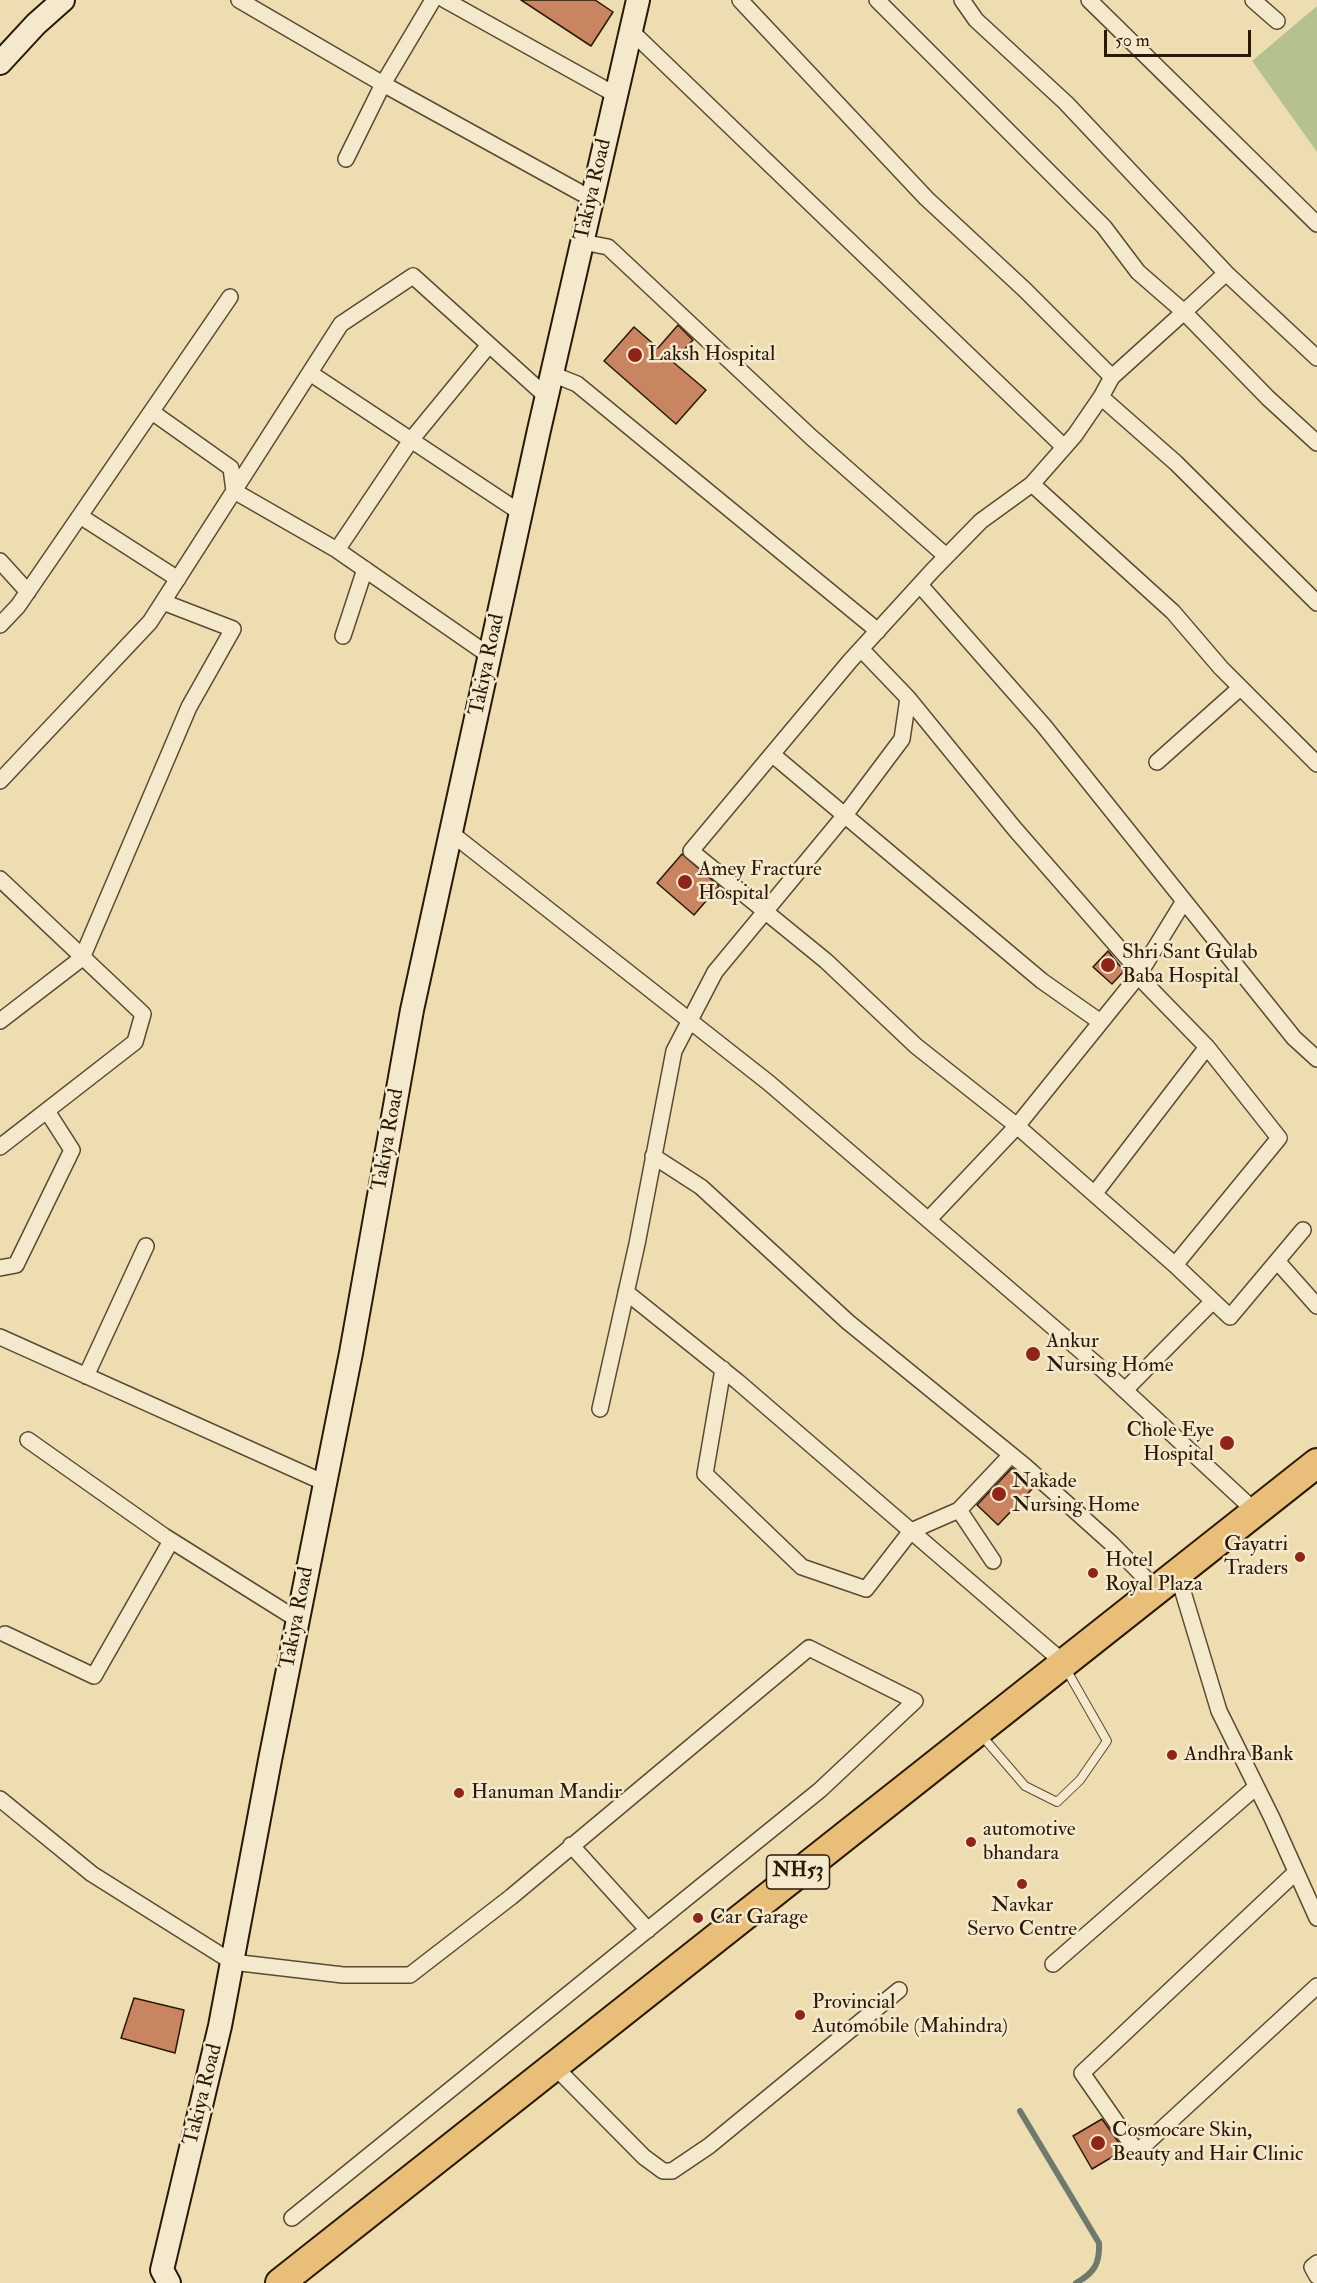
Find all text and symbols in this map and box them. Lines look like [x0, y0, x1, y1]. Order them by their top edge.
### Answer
scale bar [1107, 18, 1254, 56]
text: 50 m [1115, 29, 1150, 52]
street label: Takiya Road [570, 137, 618, 243]
place label: Laksh Hospital [648, 342, 775, 368]
marker: Laksh Hospital [626, 346, 644, 364]
street label: Takiya Road [465, 612, 511, 718]
place label: Amey Fracture Hospital [698, 857, 822, 907]
marker: Amey Fracture Hospital [676, 873, 694, 891]
place label: Shri Sant Gulab Baba Hospital [1122, 940, 1258, 990]
marker: Shri Sant Gulab Baba Hospital [1099, 956, 1117, 974]
street label: Takiya Road [368, 1087, 410, 1193]
place label: Ankur Nursing Home [1046, 1329, 1173, 1379]
marker: Ankur Nursing Home [1024, 1345, 1042, 1363]
place label: Chole Eye Hospital [1126, 1418, 1214, 1468]
marker: Chole Eye Hospital [1218, 1434, 1236, 1452]
place label: Nakade Nursing Home [1012, 1469, 1139, 1519]
marker: Nakade Nursing Home [990, 1485, 1008, 1503]
place label: Gayatri Traders [1224, 1532, 1288, 1582]
place label: Hotel Royal Plaza [1105, 1548, 1203, 1598]
marker: Gayatri Traders [1293, 1550, 1307, 1564]
street label: Takiya Road [276, 1565, 320, 1671]
marker: Hotel Royal Plaza [1086, 1566, 1100, 1580]
place label: Andhra Bank [1184, 1742, 1294, 1768]
marker: Andhra Bank [1165, 1748, 1179, 1762]
place label: Hanuman Mandir [471, 1780, 622, 1806]
marker: Hanuman Mandir [452, 1786, 466, 1800]
place label: automotive bhandara [983, 1817, 1076, 1867]
marker: automotive bhandara [964, 1835, 978, 1849]
road number: NH53 [766, 1855, 830, 1889]
marker: Navkar Servo Centre [1015, 1877, 1029, 1891]
place label: Navkar Servo Centre [967, 1893, 1077, 1943]
place label: Car Garage [710, 1905, 808, 1931]
marker: Car Garage [691, 1911, 705, 1925]
place label: Provincial Automobile (Mahindra) [812, 1990, 1008, 2040]
marker: Provincial Automobile (Mahindra) [793, 2008, 807, 2022]
street label: Takiya Road [179, 2042, 229, 2148]
place label: Cosmocare Skin, Beauty and Hair Clinic [1112, 2118, 1303, 2168]
marker: Cosmocare Skin, Beauty and Hair Clinic [1089, 2134, 1107, 2152]

